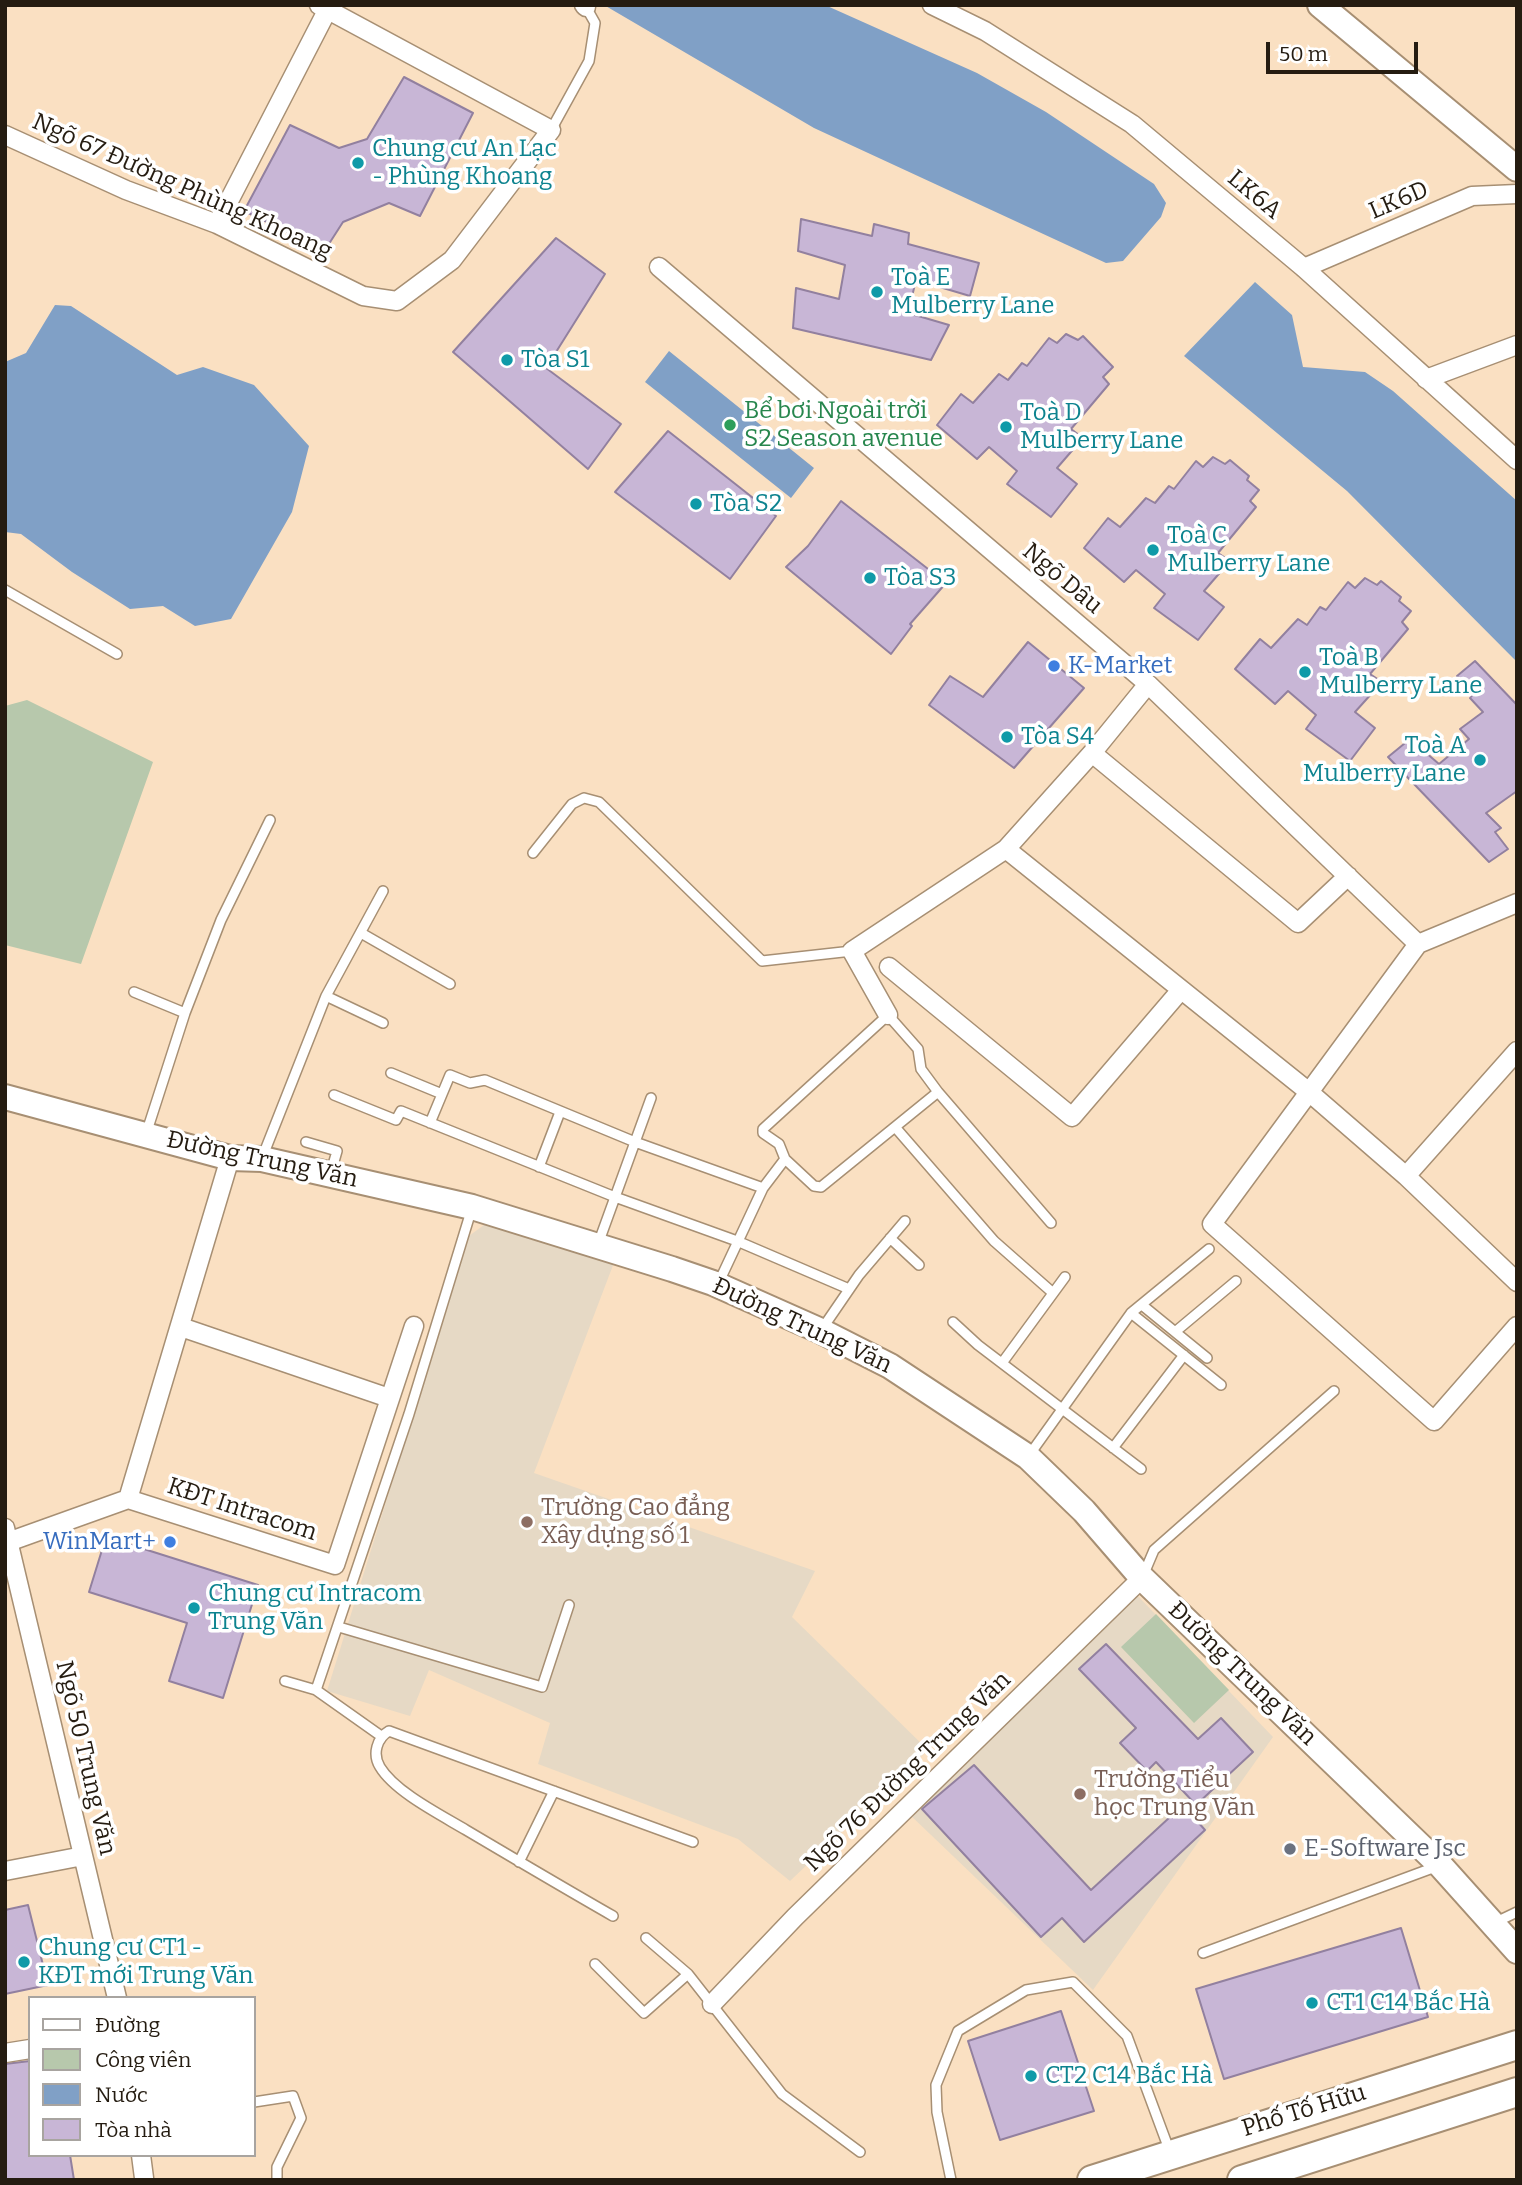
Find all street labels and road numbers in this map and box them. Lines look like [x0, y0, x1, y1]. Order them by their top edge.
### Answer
street label: Ngõ 67 Đường Phùng Khoang [28, 108, 336, 266]
street label: LK6A [1221, 164, 1287, 226]
street label: LK6D [1365, 176, 1433, 226]
street label: Ngõ Dâu [1016, 537, 1108, 621]
street label: Đường Trung Văn [164, 1126, 360, 1194]
street label: Đường Trung Văn [708, 1272, 896, 1380]
street label: KĐT Intracom [164, 1472, 320, 1548]
street label: Đường Trung Văn [1162, 1596, 1322, 1752]
street label: Ngõ 50 Trung Văn [49, 1658, 121, 1858]
street label: Ngõ 76 Đường Trung Văn [799, 1666, 1017, 1878]
street label: Phố Tố Hữu [1238, 2078, 1370, 2144]

